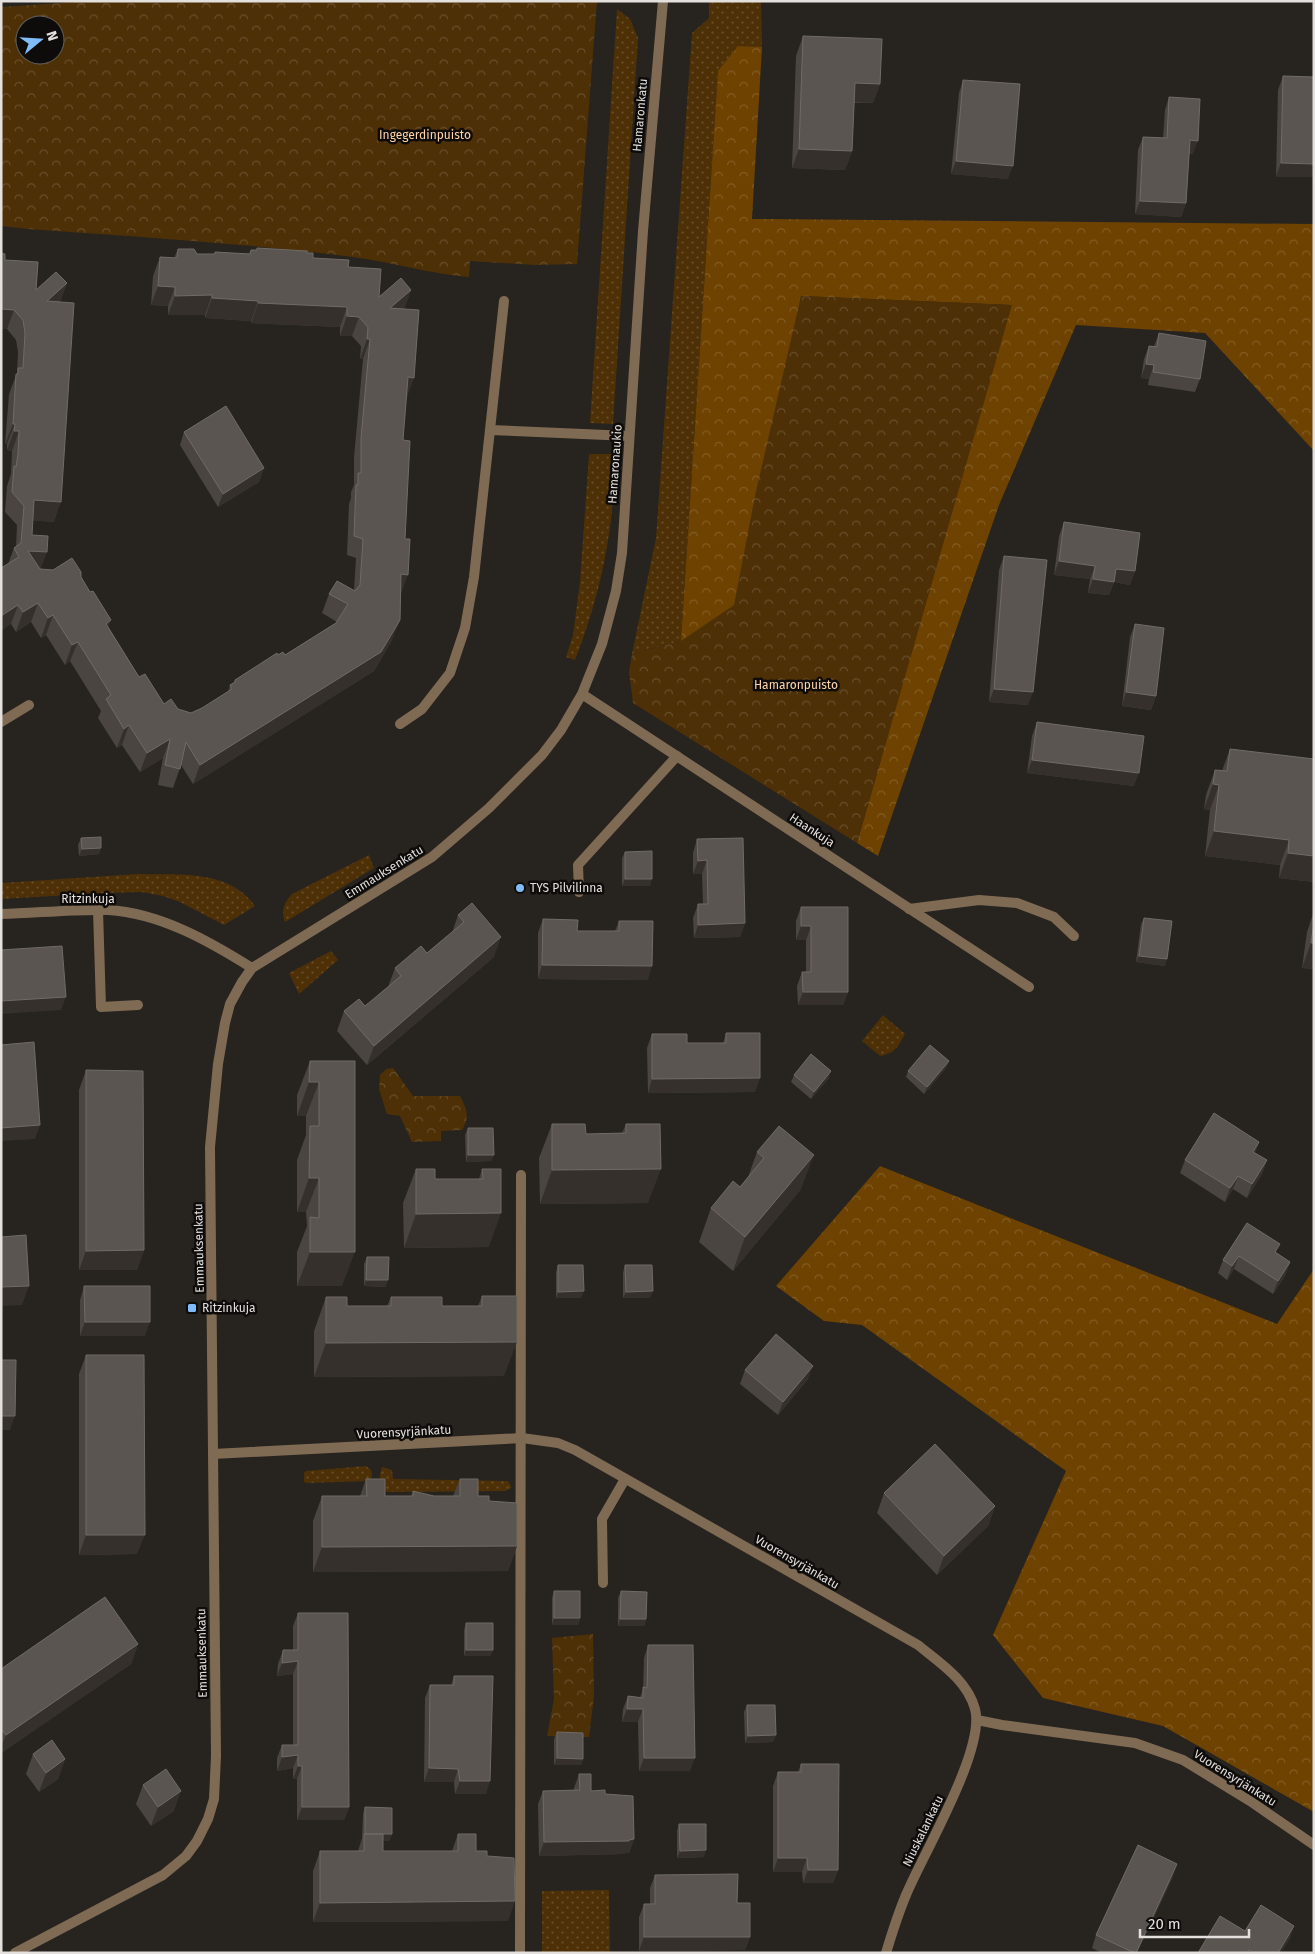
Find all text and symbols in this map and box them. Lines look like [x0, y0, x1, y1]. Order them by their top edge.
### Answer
north arrow [15, 15, 65, 65]
text: N [42, 29, 61, 43]
street label: Hamaronkatu [630, 78, 650, 152]
park label: Ingegerdinpuisto [379, 128, 471, 142]
street label: Hamaronaukio [605, 424, 625, 504]
park label: Hamaronpuisto [754, 678, 838, 692]
street label: Haankuja [787, 810, 837, 850]
street label: Emmauksenkatu [342, 842, 426, 902]
place label: TYS Pilvilinna [530, 881, 603, 895]
marker: TYS Pilvilinna [514, 882, 526, 894]
street label: Ritzinkuja [61, 892, 115, 906]
street label: Emmauksenkatu [191, 1203, 207, 1293]
place label: Ritzinkuja [202, 1301, 256, 1315]
marker: Ritzinkuja [186, 1302, 198, 1314]
street label: Vuorensyrjänkatu [356, 1423, 452, 1441]
street label: Vuorensyrjänkatu [752, 1532, 842, 1592]
street label: Emmauksenkatu [194, 1608, 210, 1698]
street label: Vuorensyrjänkatu [1191, 1747, 1279, 1809]
street label: Niuskalankatu [900, 1793, 946, 1869]
scale bar [1140, 1906, 1249, 1938]
text: 20 m [1148, 1915, 1181, 1933]

